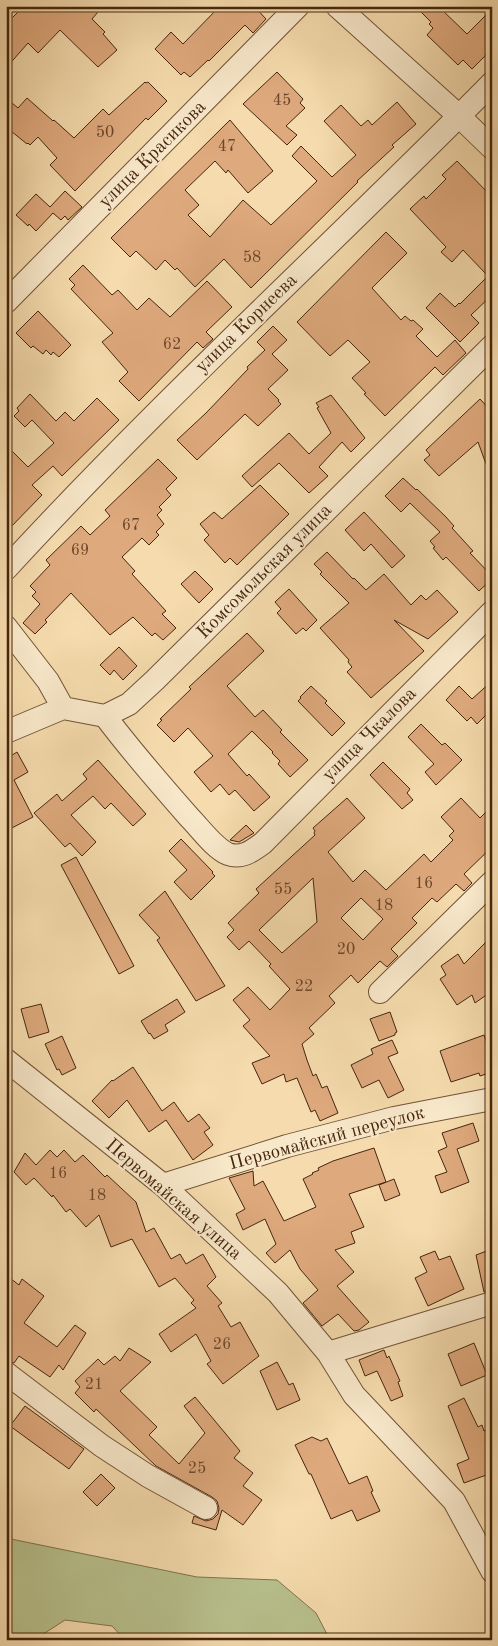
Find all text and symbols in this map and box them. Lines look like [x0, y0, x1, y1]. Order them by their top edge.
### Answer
house number: 45 [273, 93, 291, 109]
street label: улица Красикова [96, 97, 211, 212]
house number: 50 [96, 125, 114, 141]
house number: 47 [218, 139, 236, 155]
house number: 58 [243, 250, 261, 266]
street label: улица Корнеева [192, 270, 302, 377]
house number: 62 [163, 337, 181, 353]
street label: Комсомольская улица [194, 501, 336, 643]
house number: 67 [122, 518, 140, 534]
house number: 69 [71, 543, 89, 559]
street label: улица Чкалова [319, 684, 421, 786]
house number: 16 [415, 876, 433, 892]
house number: 55 [274, 882, 292, 898]
house number: 18 [375, 898, 393, 914]
house number: 20 [337, 942, 355, 958]
house number: 22 [295, 979, 313, 995]
street label: Первомайский переулок [227, 1104, 427, 1174]
street label: Первомайская улица [101, 1136, 245, 1265]
house number: 16 [49, 1166, 67, 1182]
house number: 18 [88, 1188, 106, 1204]
house number: 26 [213, 1337, 231, 1353]
house number: 21 [85, 1377, 103, 1393]
house number: 25 [188, 1461, 206, 1477]

